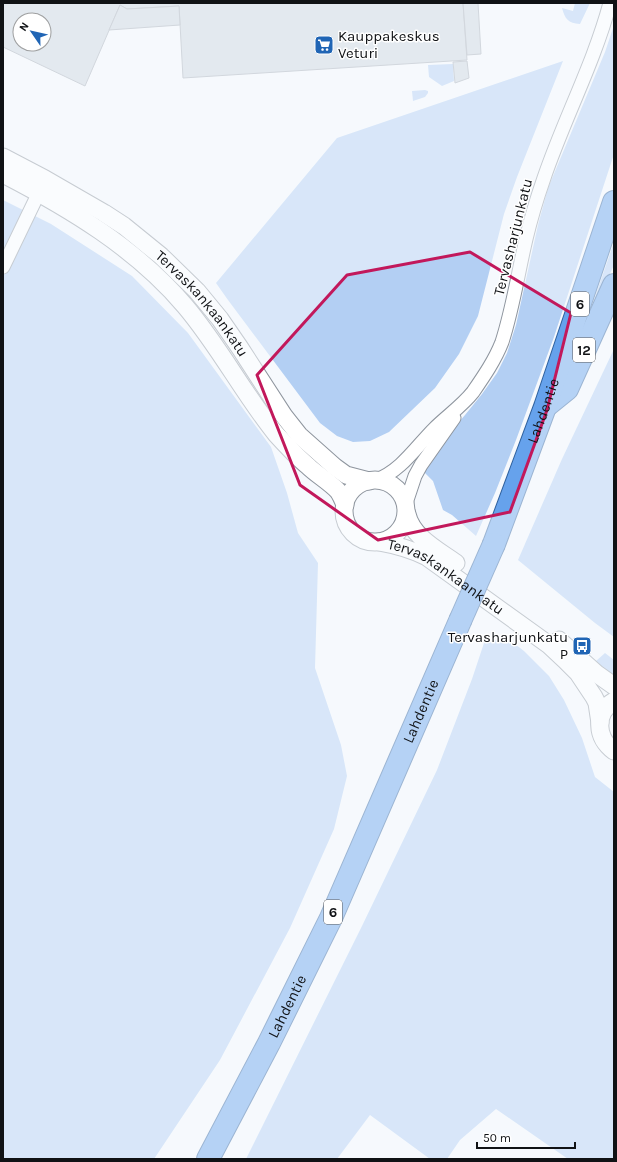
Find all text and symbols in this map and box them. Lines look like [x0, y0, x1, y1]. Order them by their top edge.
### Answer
north arrow [12, 12, 52, 52]
text: N [17, 20, 32, 34]
place label: Kauppakeskus Veturi [338, 27, 440, 62]
supermarket icon: Kauppakeskus Veturi [313, 34, 335, 56]
street label: Tervasharjunkatu [490, 177, 536, 297]
street label: Tervaskankaankatu [152, 246, 252, 360]
road number: 6 [571, 292, 589, 316]
road number: 12 [573, 338, 595, 362]
street label: Lahdentie [523, 376, 563, 446]
street label: Tervaskankaankatu [386, 535, 508, 619]
place label: Tervasharjunkatu P [448, 628, 568, 663]
bus stop icon: Tervasharjunkatu P [571, 635, 593, 657]
street label: Lahdentie [399, 677, 443, 746]
road number: 6 [324, 900, 342, 924]
street label: Lahdentie [264, 972, 310, 1041]
scale bar [477, 1124, 575, 1150]
text: 50 m [483, 1131, 511, 1145]

